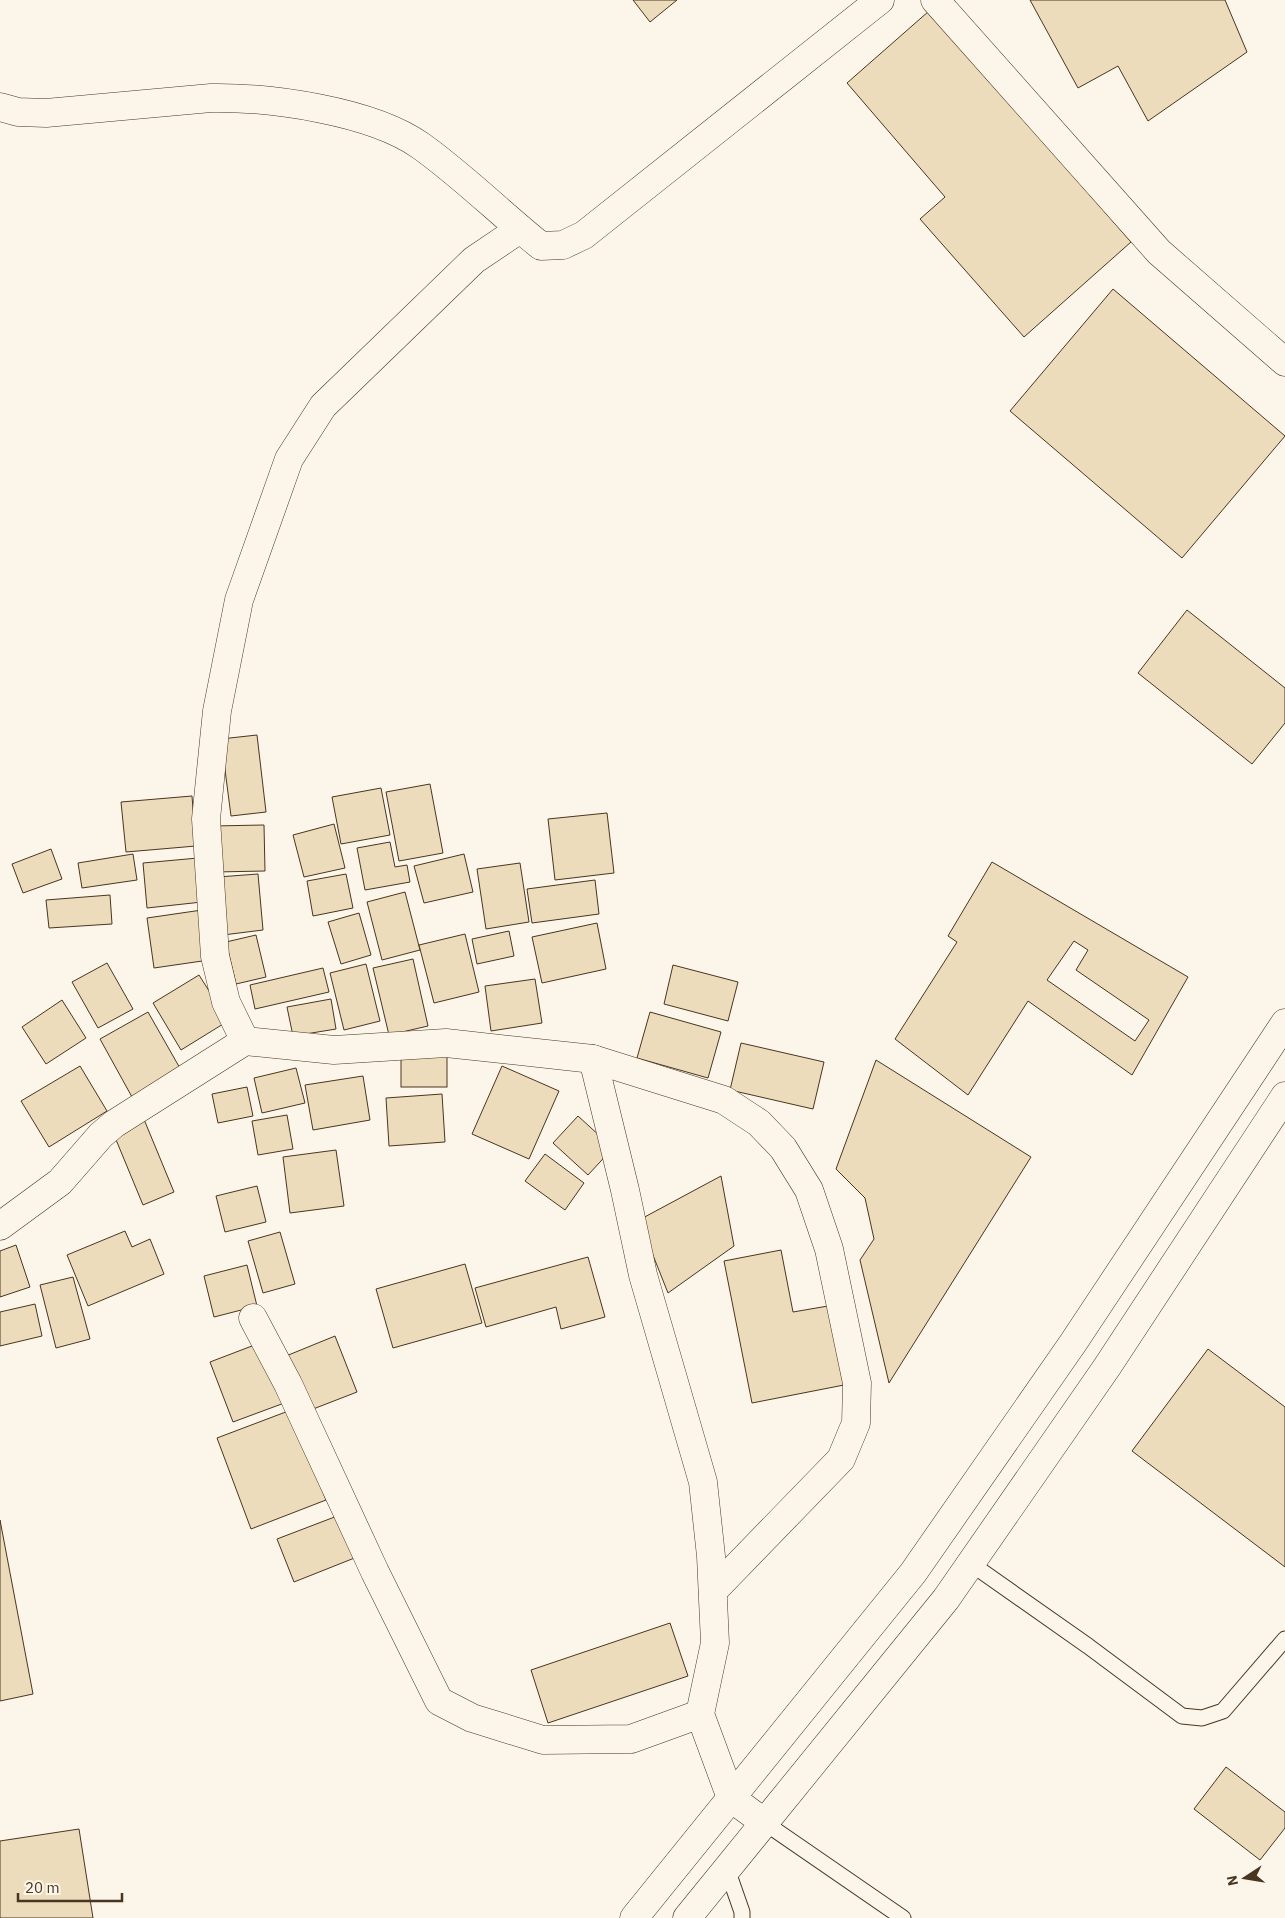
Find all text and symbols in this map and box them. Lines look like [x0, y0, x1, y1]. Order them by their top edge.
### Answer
north arrow [1220, 1853, 1270, 1903]
scale bar [18, 1870, 121, 1902]
text: N [1222, 1874, 1242, 1888]
text: 20 m [25, 1878, 60, 1897]

